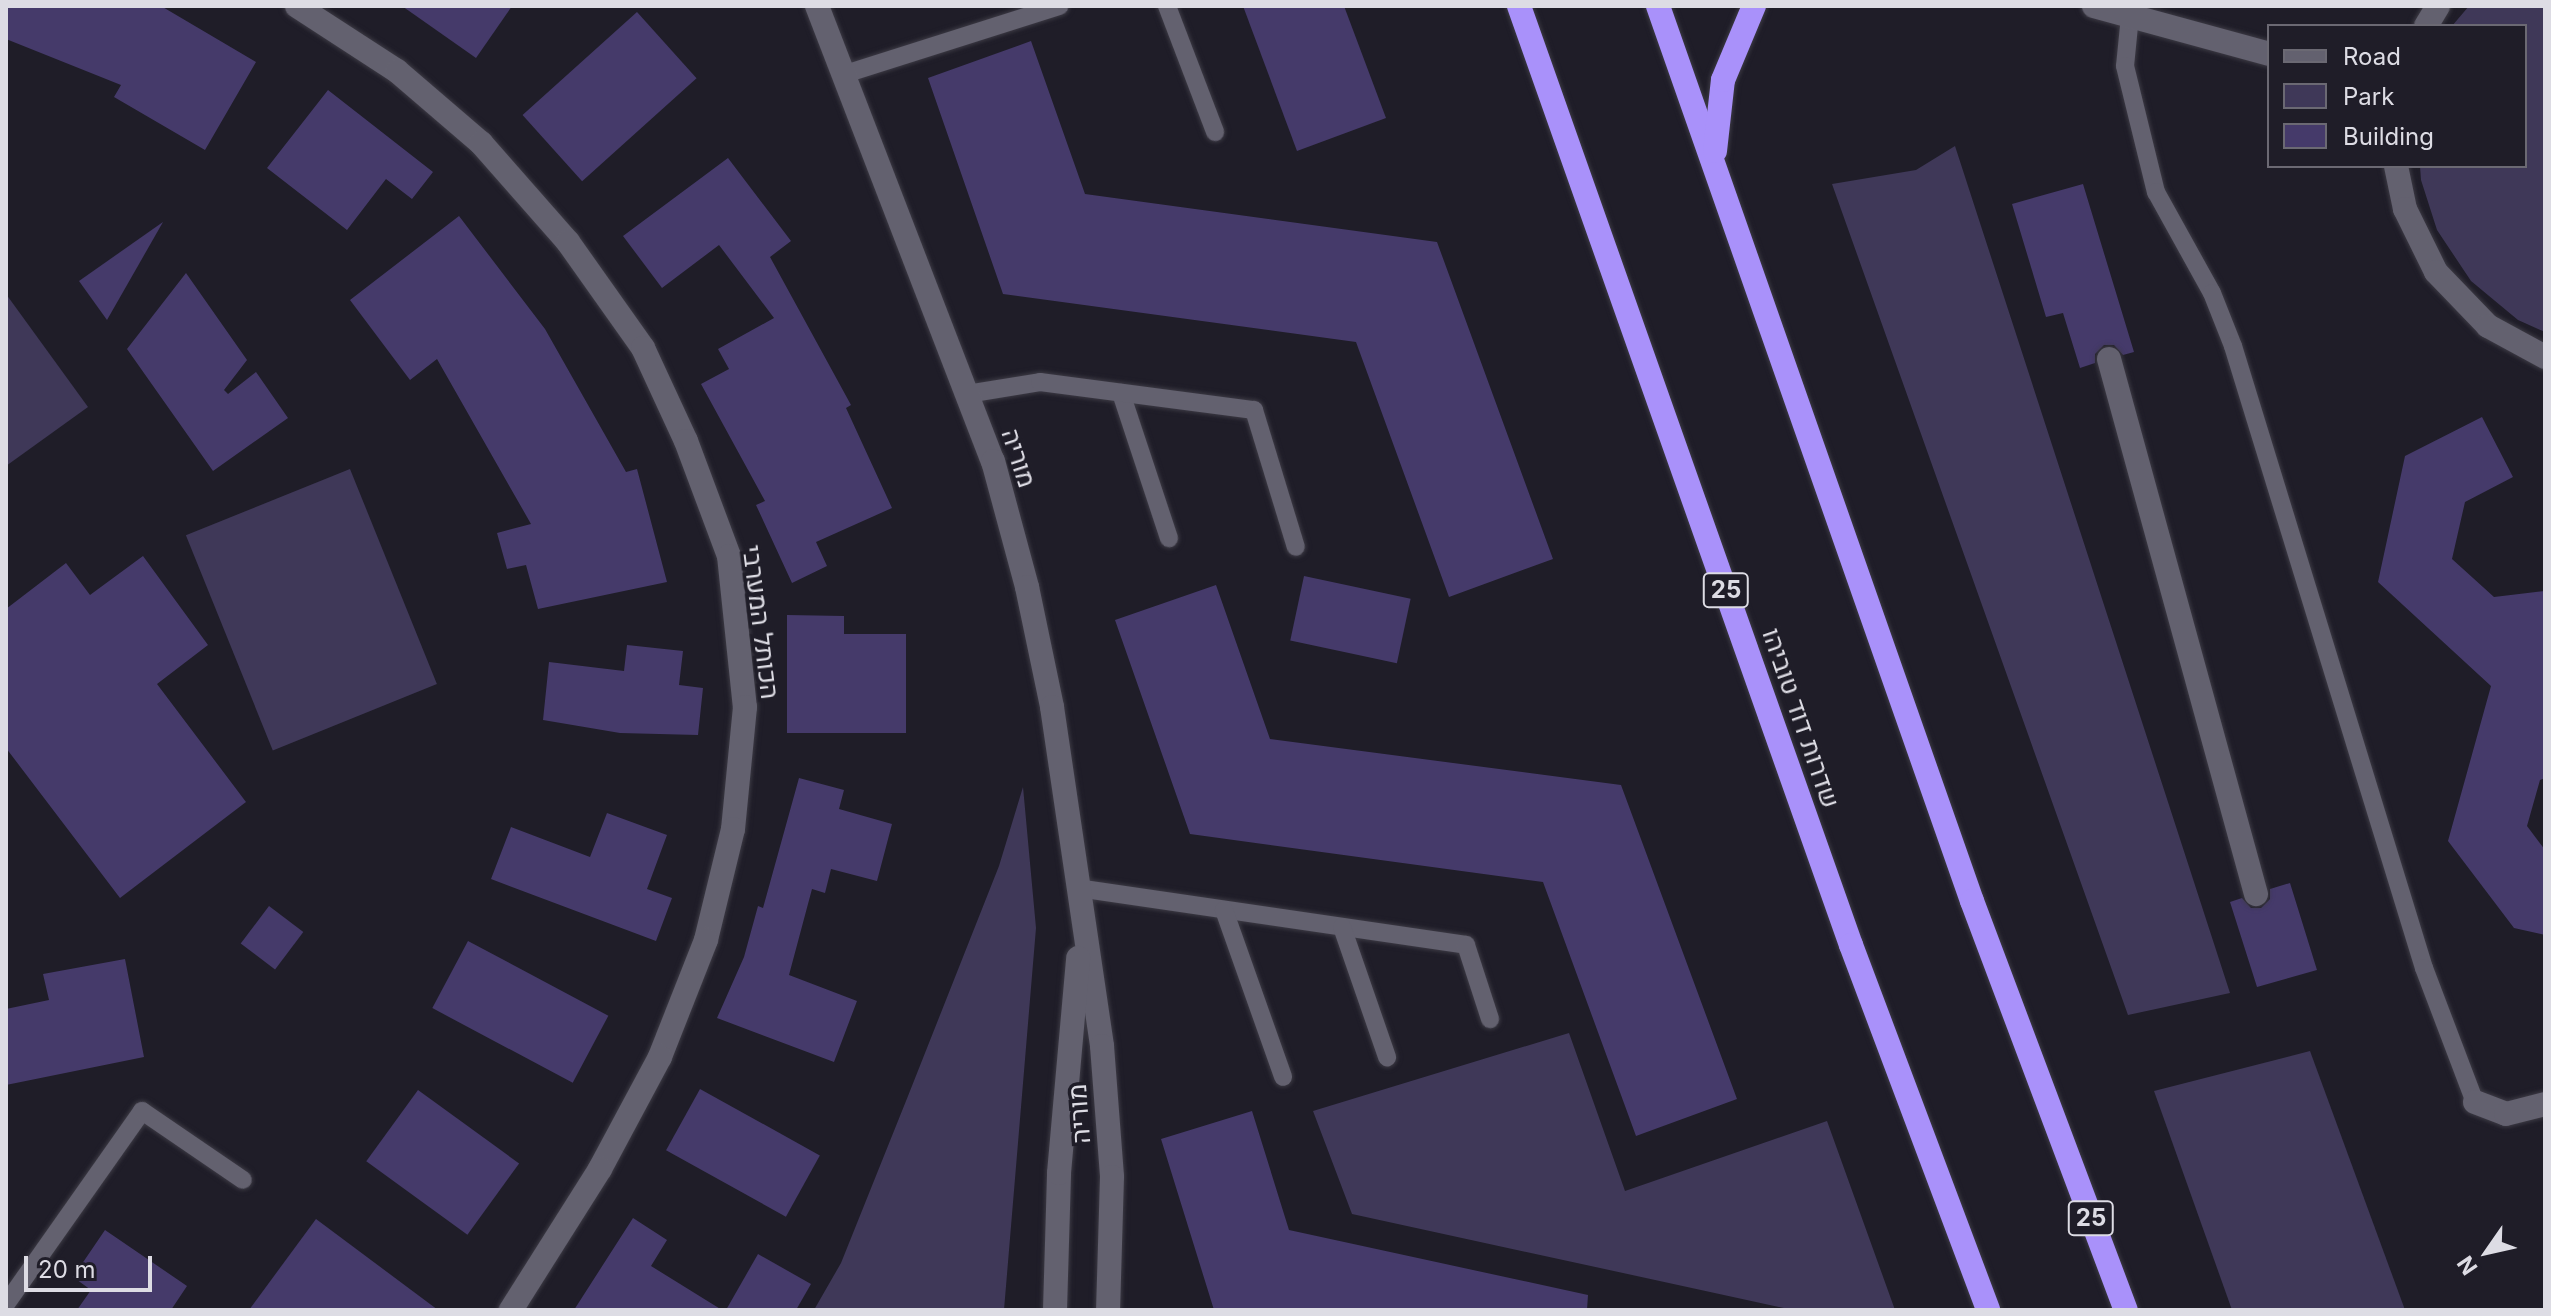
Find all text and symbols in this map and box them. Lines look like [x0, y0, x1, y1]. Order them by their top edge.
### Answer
legend [2267, 24, 2527, 168]
text: Road [2343, 42, 2401, 71]
text: Park [2343, 82, 2394, 111]
text: Building [2343, 122, 2434, 151]
street label: מוריה [995, 425, 1043, 491]
street label: הכותל המערבי [736, 543, 786, 701]
road number: 25 [1702, 570, 1750, 610]
street label: שדרות דוד טוביהו [1756, 624, 1846, 812]
street label: מוריה [1061, 1083, 1097, 1145]
road number: 25 [2067, 1198, 2115, 1238]
north arrow [2447, 1212, 2527, 1292]
scale bar [28, 1240, 156, 1290]
text: N [2452, 1251, 2483, 1280]
text: 20 m [38, 1255, 96, 1284]

